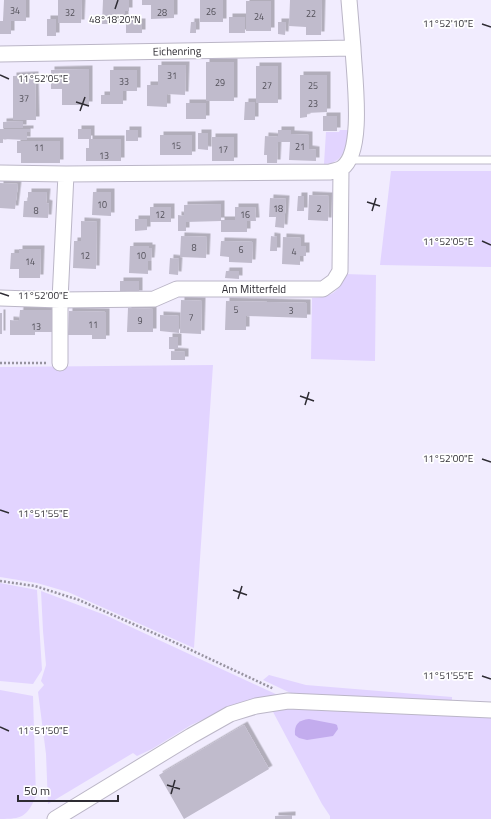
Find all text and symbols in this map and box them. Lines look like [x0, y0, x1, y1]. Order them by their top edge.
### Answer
house number: 34 [10, 4, 20, 17]
house number: 26 [206, 5, 216, 18]
house number: 32 [65, 6, 75, 19]
house number: 28 [157, 6, 167, 19]
house number: 22 [306, 7, 316, 20]
house number: 24 [254, 10, 264, 23]
text: 48°18'20"N [89, 12, 141, 27]
text: 11°52'10"E [423, 16, 474, 31]
street label: Eichenring [153, 43, 202, 59]
house number: 31 [167, 69, 177, 82]
text: 11°52'05"E [18, 71, 69, 86]
house number: 33 [119, 75, 129, 88]
house number: 29 [215, 76, 225, 89]
house number: 27 [262, 79, 272, 92]
house number: 25 [308, 79, 318, 92]
house number: 37 [19, 92, 29, 105]
house number: 23 [308, 97, 318, 110]
house number: 15 [171, 139, 181, 152]
house number: 21 [295, 140, 305, 153]
house number: 11 [34, 141, 44, 154]
house number: 17 [218, 143, 228, 156]
house number: 13 [99, 149, 109, 162]
house number: 10 [97, 198, 107, 211]
house number: 18 [273, 202, 283, 215]
house number: 2 [316, 202, 322, 215]
house number: 8 [33, 204, 39, 217]
house number: 12 [155, 208, 165, 221]
house number: 16 [240, 208, 250, 221]
text: 11°52'05"E [423, 234, 474, 249]
house number: 8 [191, 241, 197, 254]
house number: 6 [238, 243, 244, 256]
house number: 4 [291, 245, 297, 258]
house number: 12 [80, 249, 90, 262]
house number: 10 [136, 249, 146, 262]
house number: 14 [25, 255, 35, 268]
street label: Am Mitterfeld [222, 281, 286, 297]
text: 11°52'00"E [18, 288, 69, 303]
house number: 5 [233, 303, 239, 316]
house number: 3 [288, 304, 294, 317]
house number: 7 [188, 311, 194, 324]
house number: 9 [137, 314, 143, 327]
house number: 11 [88, 318, 98, 331]
house number: 13 [31, 320, 41, 333]
text: 11°52'00"E [423, 451, 474, 466]
text: 11°51'55"E [18, 506, 69, 521]
text: 11°51'55"E [423, 668, 474, 683]
text: 11°51'50"E [18, 723, 69, 738]
scale bar [18, 777, 118, 803]
text: 50 m [24, 781, 50, 800]

